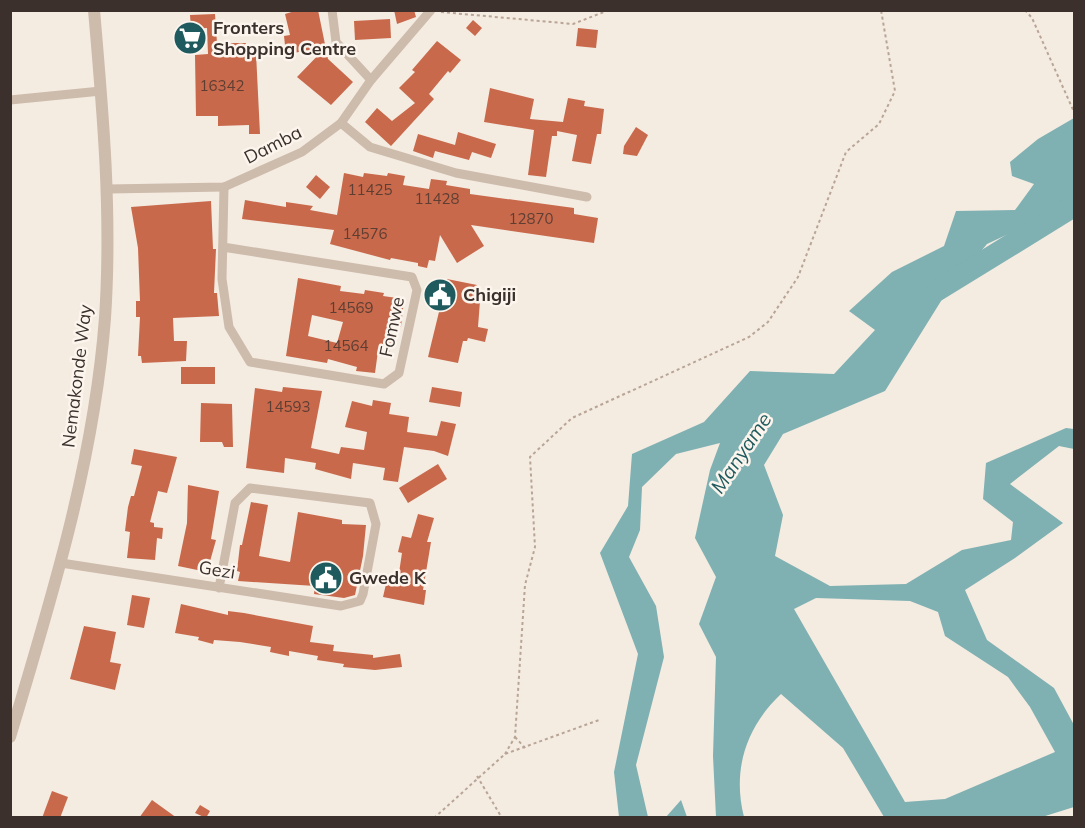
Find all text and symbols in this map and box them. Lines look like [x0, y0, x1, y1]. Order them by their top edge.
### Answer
place label: Fronters Shopping Centre [213, 16, 356, 60]
supermarket icon: Fronters Shopping Centre [172, 20, 208, 56]
house number: 16342 [199, 76, 245, 95]
street label: Damba [240, 120, 305, 169]
house number: 11425 [347, 180, 393, 199]
house number: 11428 [414, 189, 460, 208]
house number: 12870 [508, 209, 554, 228]
house number: 14576 [342, 224, 388, 243]
public building icon: Chigiji [422, 277, 458, 313]
place label: Chigiji [463, 283, 516, 306]
street label: Fomwe [374, 295, 409, 359]
house number: 14569 [328, 298, 374, 317]
street label: Nemakonde Way [56, 303, 97, 449]
house number: 14564 [323, 336, 369, 355]
house number: 14593 [265, 397, 311, 416]
water label: Manyame [705, 408, 777, 498]
street label: Gezi [197, 555, 237, 584]
public building icon: Gwede K [308, 560, 344, 596]
place label: Gwede K [349, 566, 427, 589]

